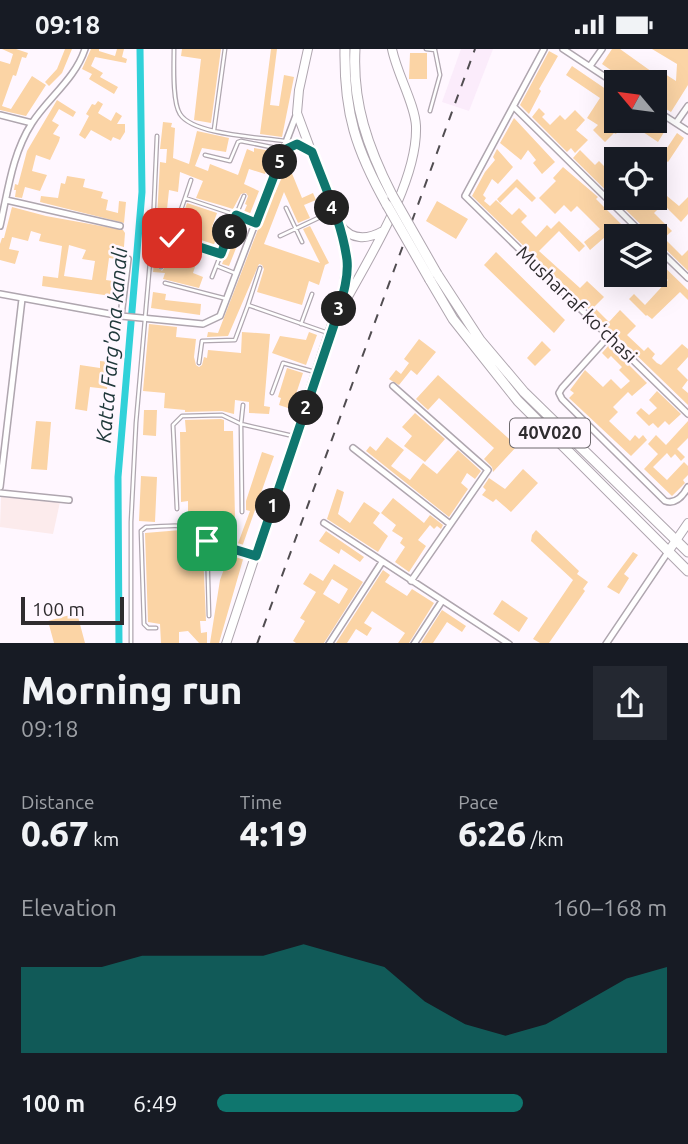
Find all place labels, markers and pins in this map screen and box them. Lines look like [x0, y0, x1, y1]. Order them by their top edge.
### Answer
pin: 5 [262, 145, 298, 179]
pin: 4 [314, 191, 350, 225]
pin [142, 208, 202, 268]
pin: 6 [212, 215, 247, 249]
pin: 3 [322, 292, 356, 327]
pin: 2 [288, 391, 324, 425]
pin: 1 [256, 489, 290, 524]
pin [177, 511, 237, 571]

